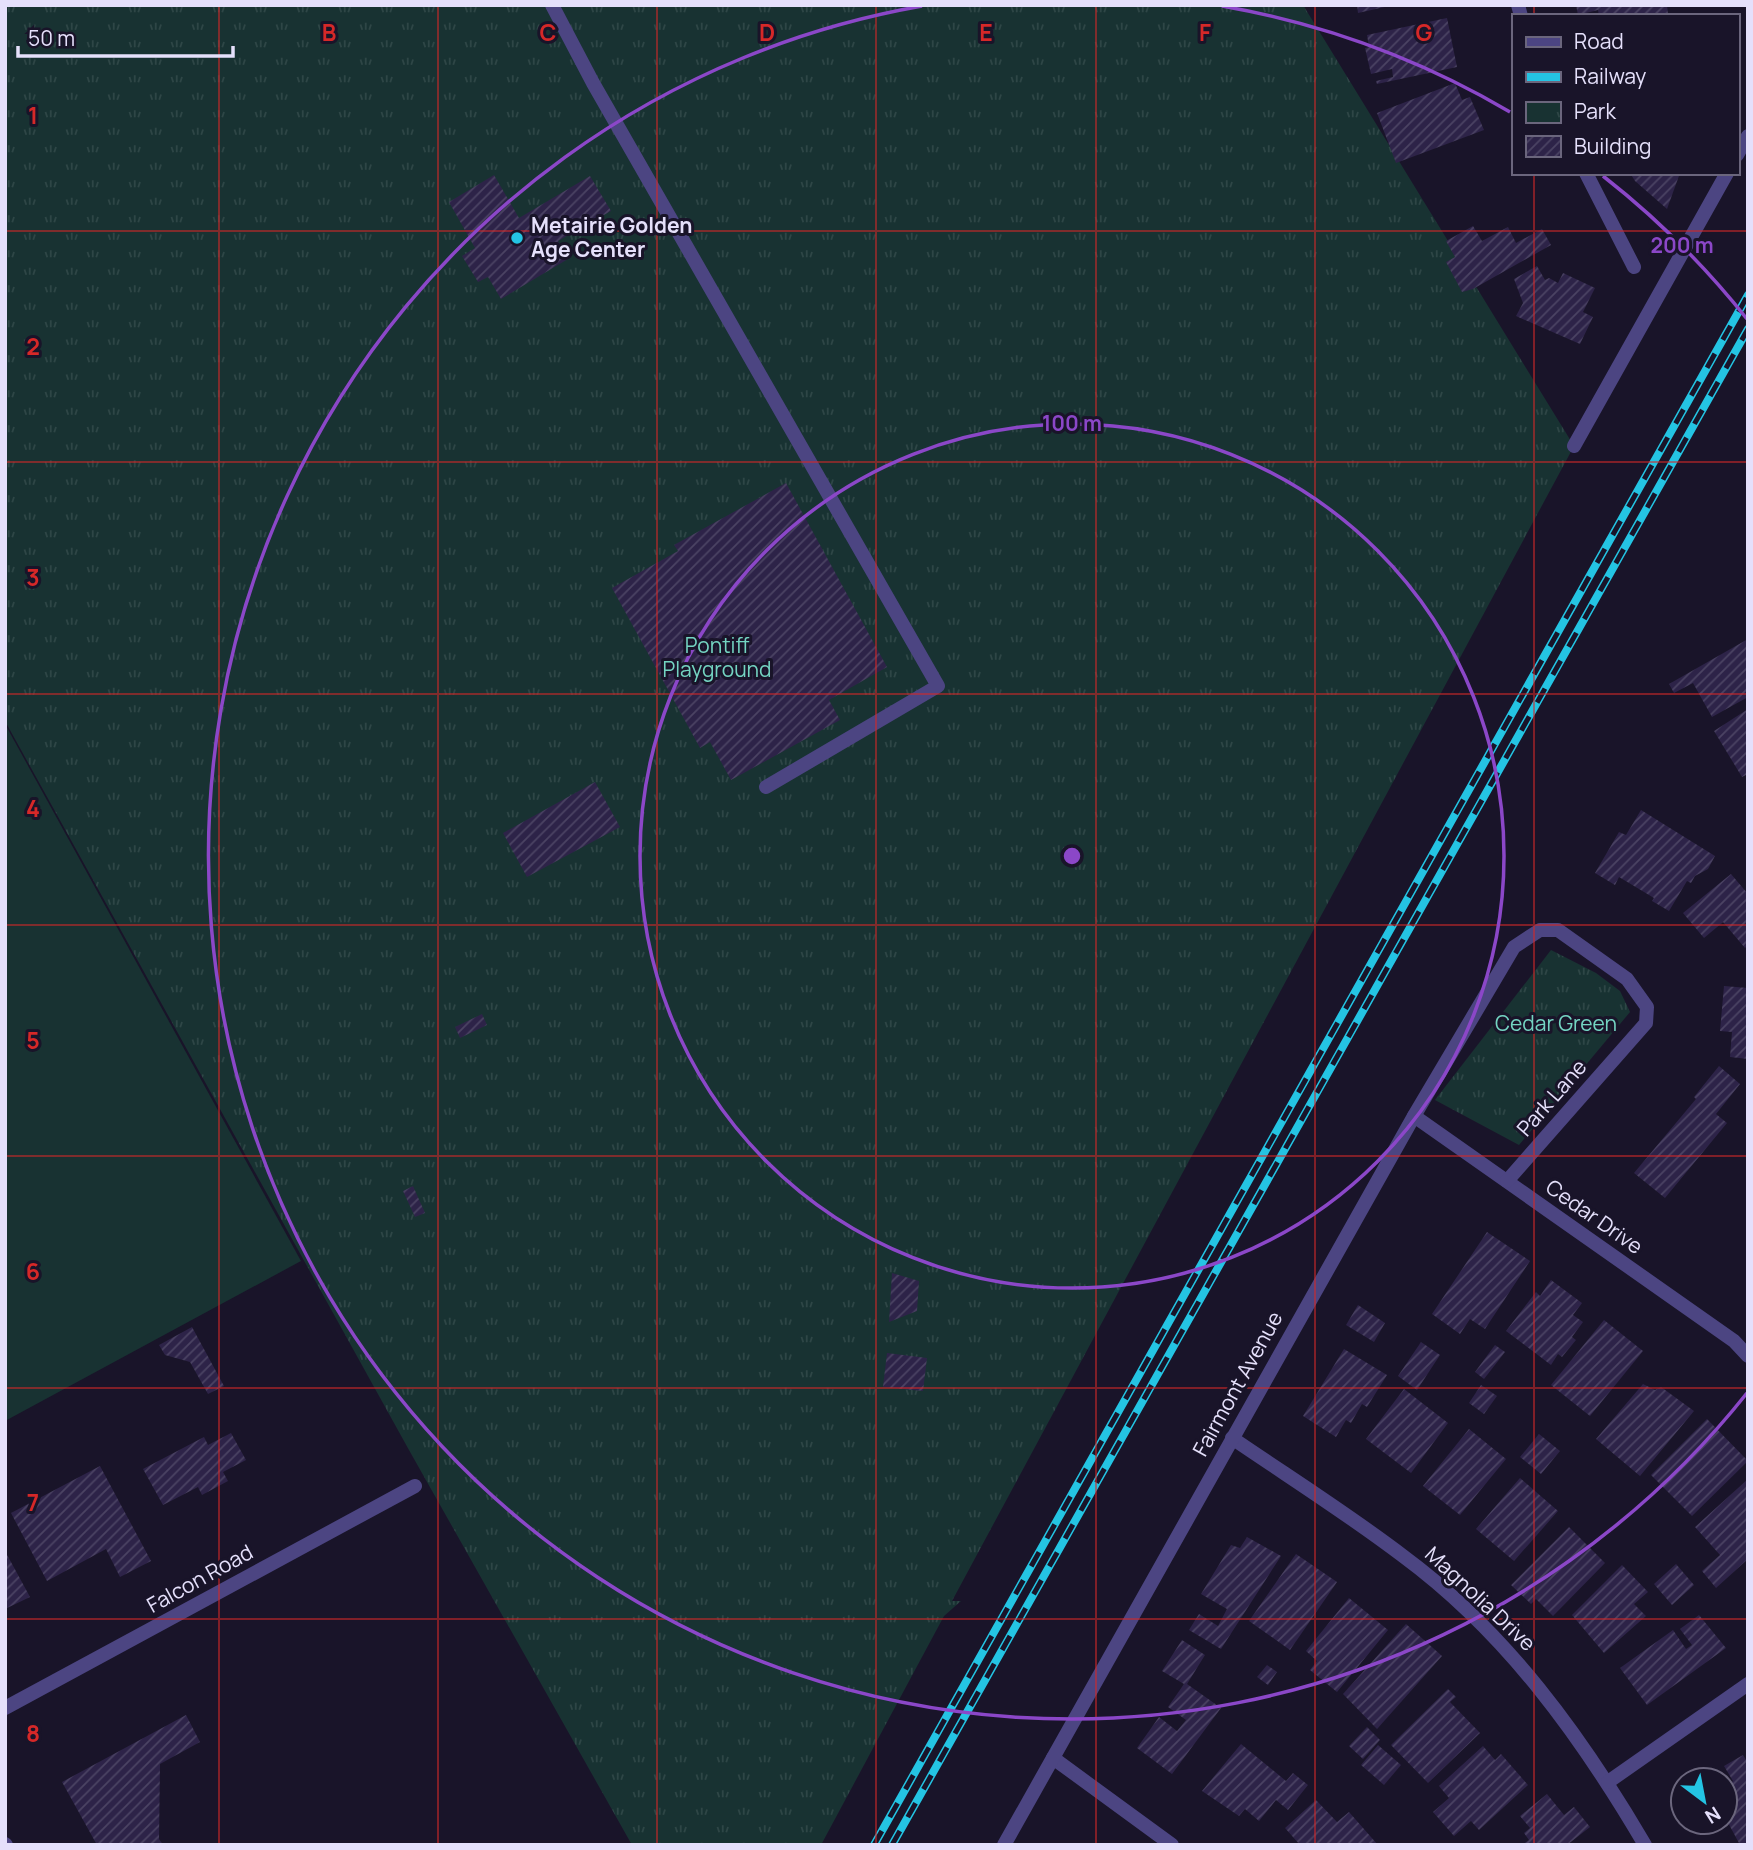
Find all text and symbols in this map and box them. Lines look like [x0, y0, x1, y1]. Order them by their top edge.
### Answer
scale bar [18, 14, 233, 58]
legend [1512, 14, 1739, 175]
text: B [322, 16, 336, 48]
text: C [540, 16, 557, 48]
text: D [759, 16, 775, 48]
text: E [979, 16, 993, 48]
text: F [1199, 16, 1211, 48]
text: G [1416, 16, 1433, 48]
text: 50 m [28, 24, 75, 52]
text: Road [1574, 27, 1624, 55]
text: Railway [1574, 62, 1646, 90]
text: Park [1574, 97, 1616, 125]
text: 1 [28, 99, 38, 131]
text: Building [1574, 132, 1651, 160]
place label: Metairie Golden Age Center [531, 211, 692, 263]
marker: Metairie Golden Age Center [509, 230, 525, 246]
text: 200 m [1650, 231, 1714, 259]
text: 2 [26, 330, 40, 362]
text: 100 m [1042, 409, 1102, 437]
text: 3 [26, 561, 40, 593]
park label: Pontiff Playground [663, 631, 771, 683]
text: 4 [26, 792, 40, 824]
centre of rings [1060, 844, 1084, 868]
park label: Cedar Green [1495, 1009, 1617, 1037]
text: 5 [26, 1024, 40, 1056]
street label: Park Lane [1510, 1053, 1592, 1142]
street label: Cedar Drive [1541, 1173, 1649, 1260]
text: 6 [26, 1255, 40, 1287]
street label: Fairmont Avenue [1186, 1306, 1289, 1461]
text: 7 [27, 1486, 39, 1518]
street label: Falcon Road [142, 1538, 257, 1619]
street label: Magnolia Drive [1419, 1540, 1542, 1657]
text: 8 [26, 1717, 40, 1749]
north arrow [1669, 1766, 1739, 1836]
text: N [1700, 1801, 1726, 1830]

